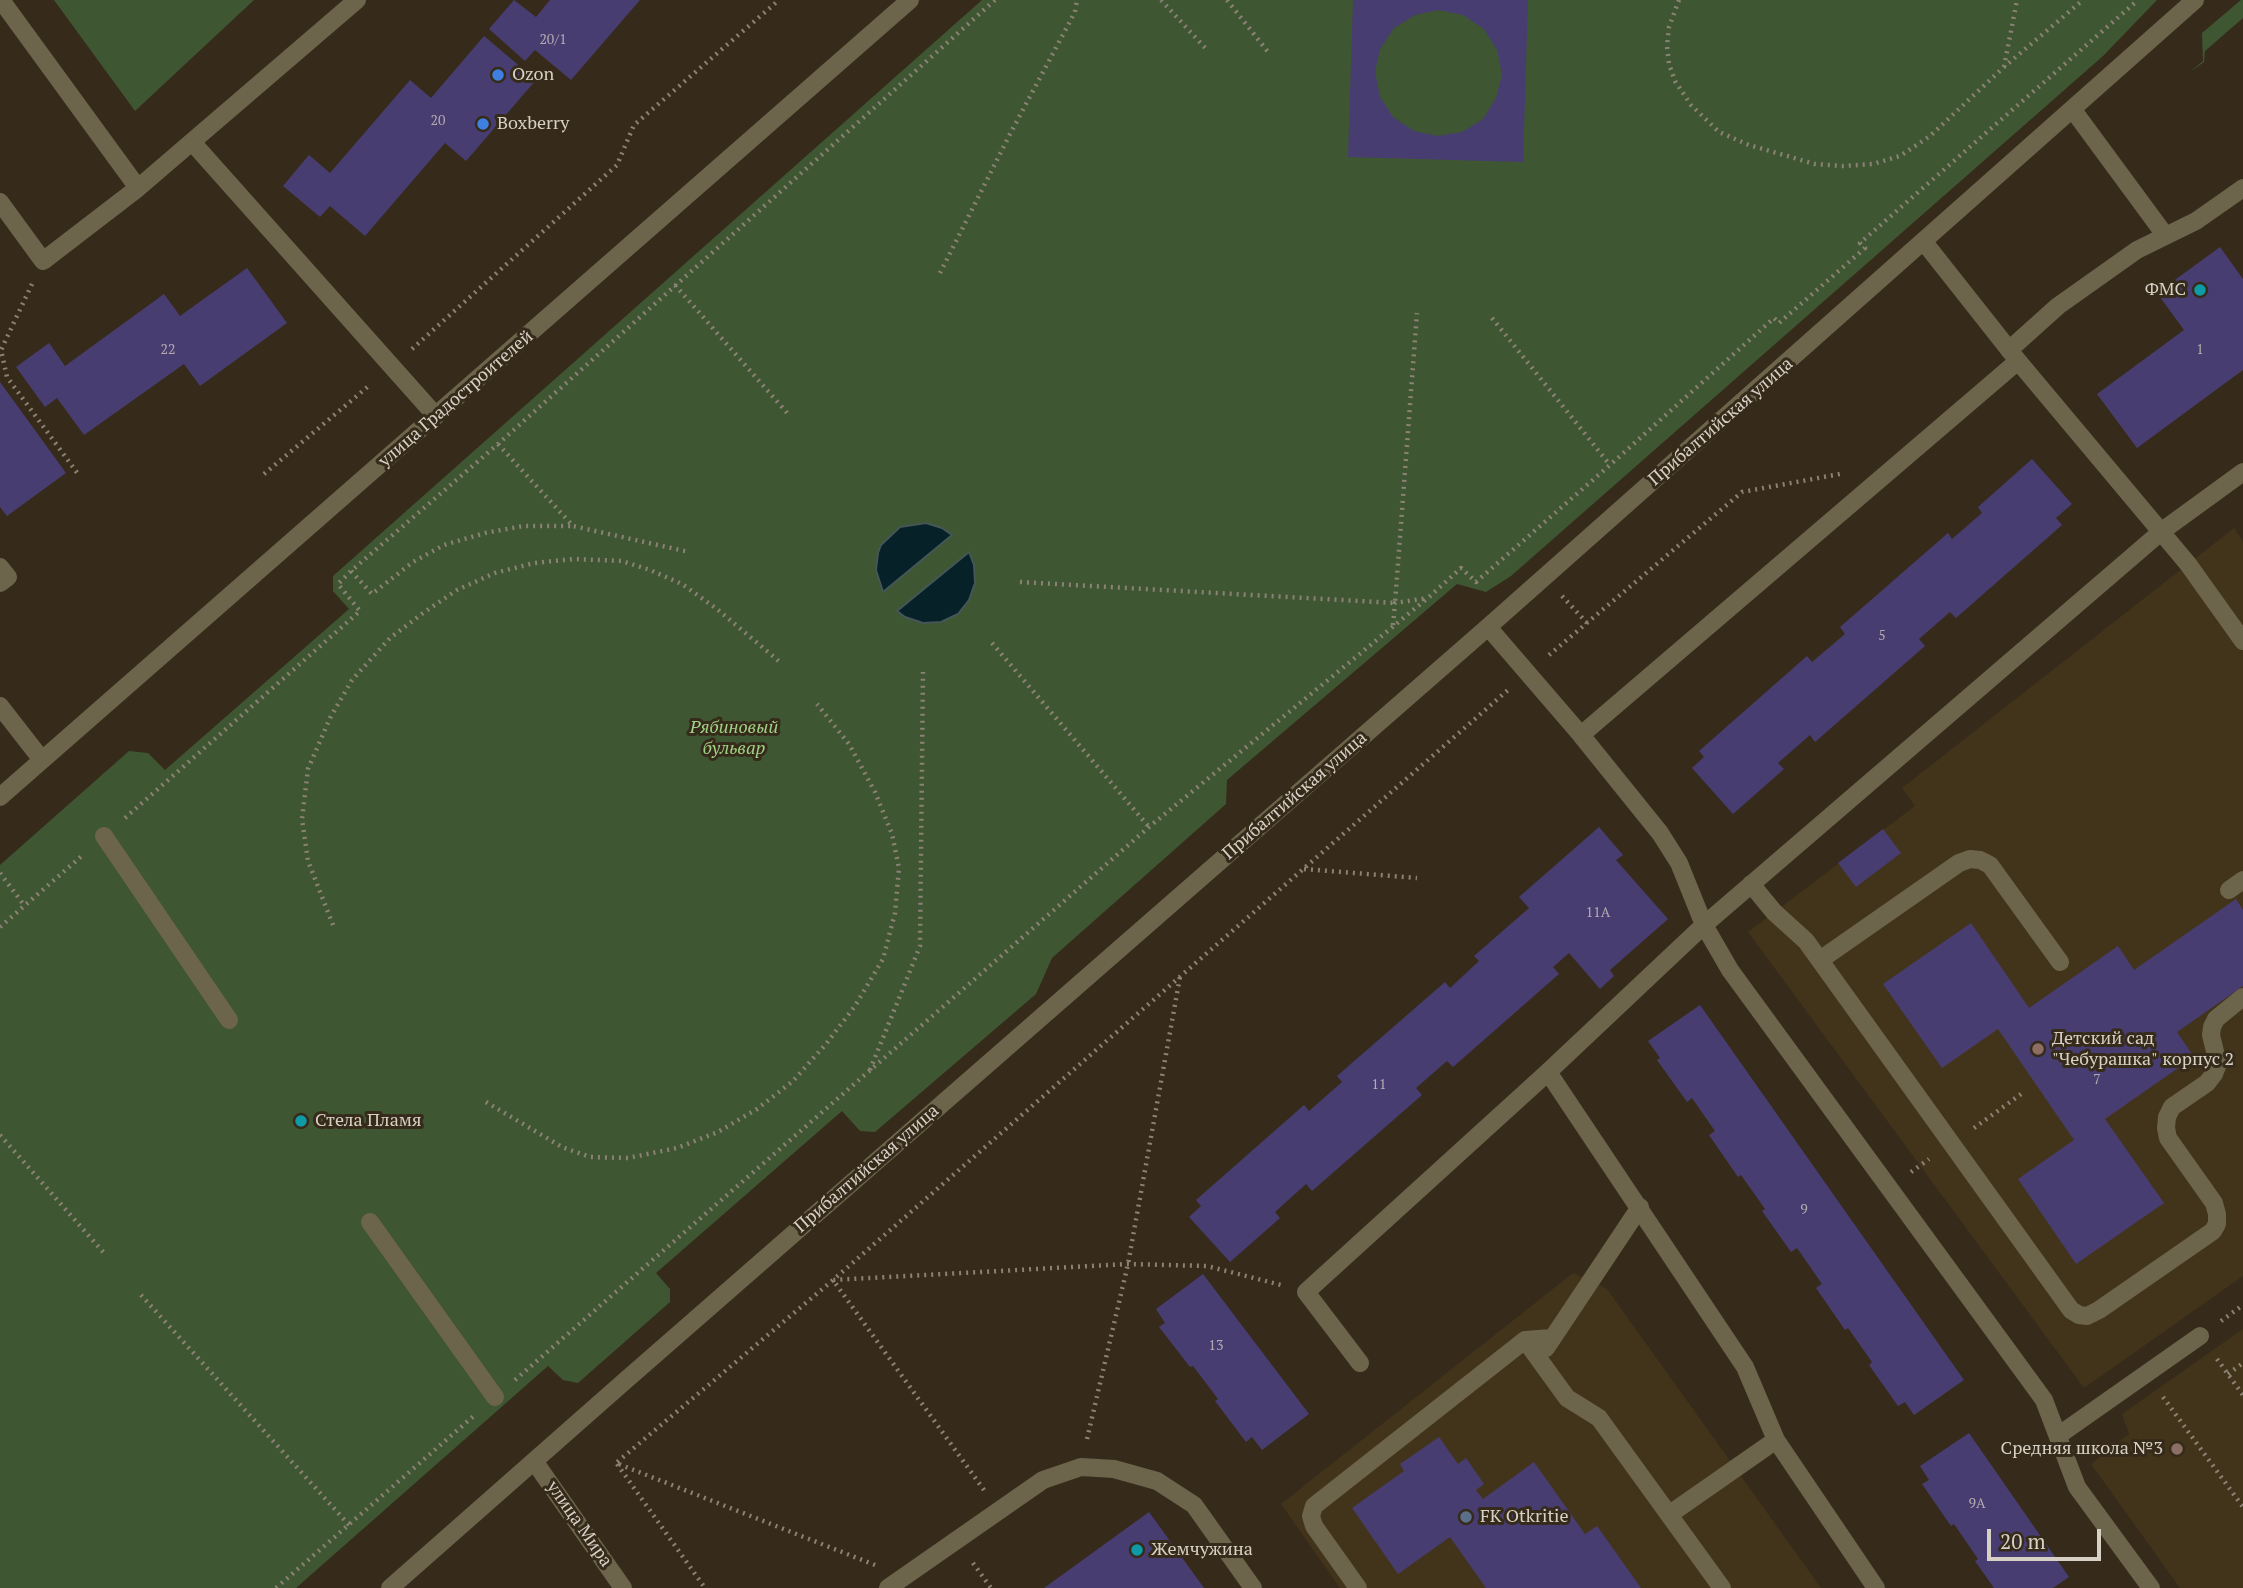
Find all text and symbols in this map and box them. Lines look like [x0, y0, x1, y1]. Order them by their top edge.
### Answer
house number: 20/1 [539, 32, 567, 48]
place label: Ozon [512, 64, 554, 86]
marker: Ozon [490, 67, 506, 83]
house number: 20 [431, 113, 445, 129]
place label: Boxberry [497, 113, 569, 135]
marker: Boxberry [475, 116, 491, 132]
place label: ФМС [2145, 279, 2186, 301]
marker: ФМС [2192, 282, 2208, 298]
street label: улица Градостроителей [374, 326, 538, 472]
house number: 22 [161, 342, 175, 358]
house number: 1 [2196, 342, 2204, 358]
street label: Прибалтийская улица [1644, 353, 1798, 491]
house number: 5 [1878, 628, 1886, 644]
park label: Рябиновый бульвар [690, 717, 778, 760]
street label: Прибалтийская улица [1218, 727, 1372, 865]
house number: 11А [1586, 905, 1610, 921]
place label: Детский сад "Чебурашка" корпус 2 [2052, 1028, 2234, 1070]
marker: Детский сад "Чебурашка" корпус 2 [2030, 1041, 2046, 1057]
house number: 7 [2093, 1072, 2101, 1088]
house number: 11 [1372, 1077, 1386, 1093]
street label: Прибалтийская улица [790, 1100, 944, 1238]
place label: Стела Пламя [315, 1110, 421, 1132]
marker: Стела Пламя [293, 1113, 309, 1129]
house number: 9 [1800, 1202, 1808, 1218]
house number: 13 [1209, 1338, 1223, 1354]
place label: Средняя школа №3 [2001, 1438, 2163, 1460]
marker: Средняя школа №3 [2169, 1441, 2185, 1457]
street label: улица Мира [542, 1477, 616, 1571]
house number: 9А [1968, 1496, 1986, 1512]
place label: FK Otkritie [1480, 1506, 1569, 1528]
marker: FK Otkritie [1458, 1509, 1474, 1525]
scale bar [1991, 1514, 2105, 1558]
text: 20 m [2000, 1527, 2046, 1555]
place label: Жемчужина [1151, 1539, 1253, 1561]
marker: Жемчужина [1129, 1542, 1145, 1558]

